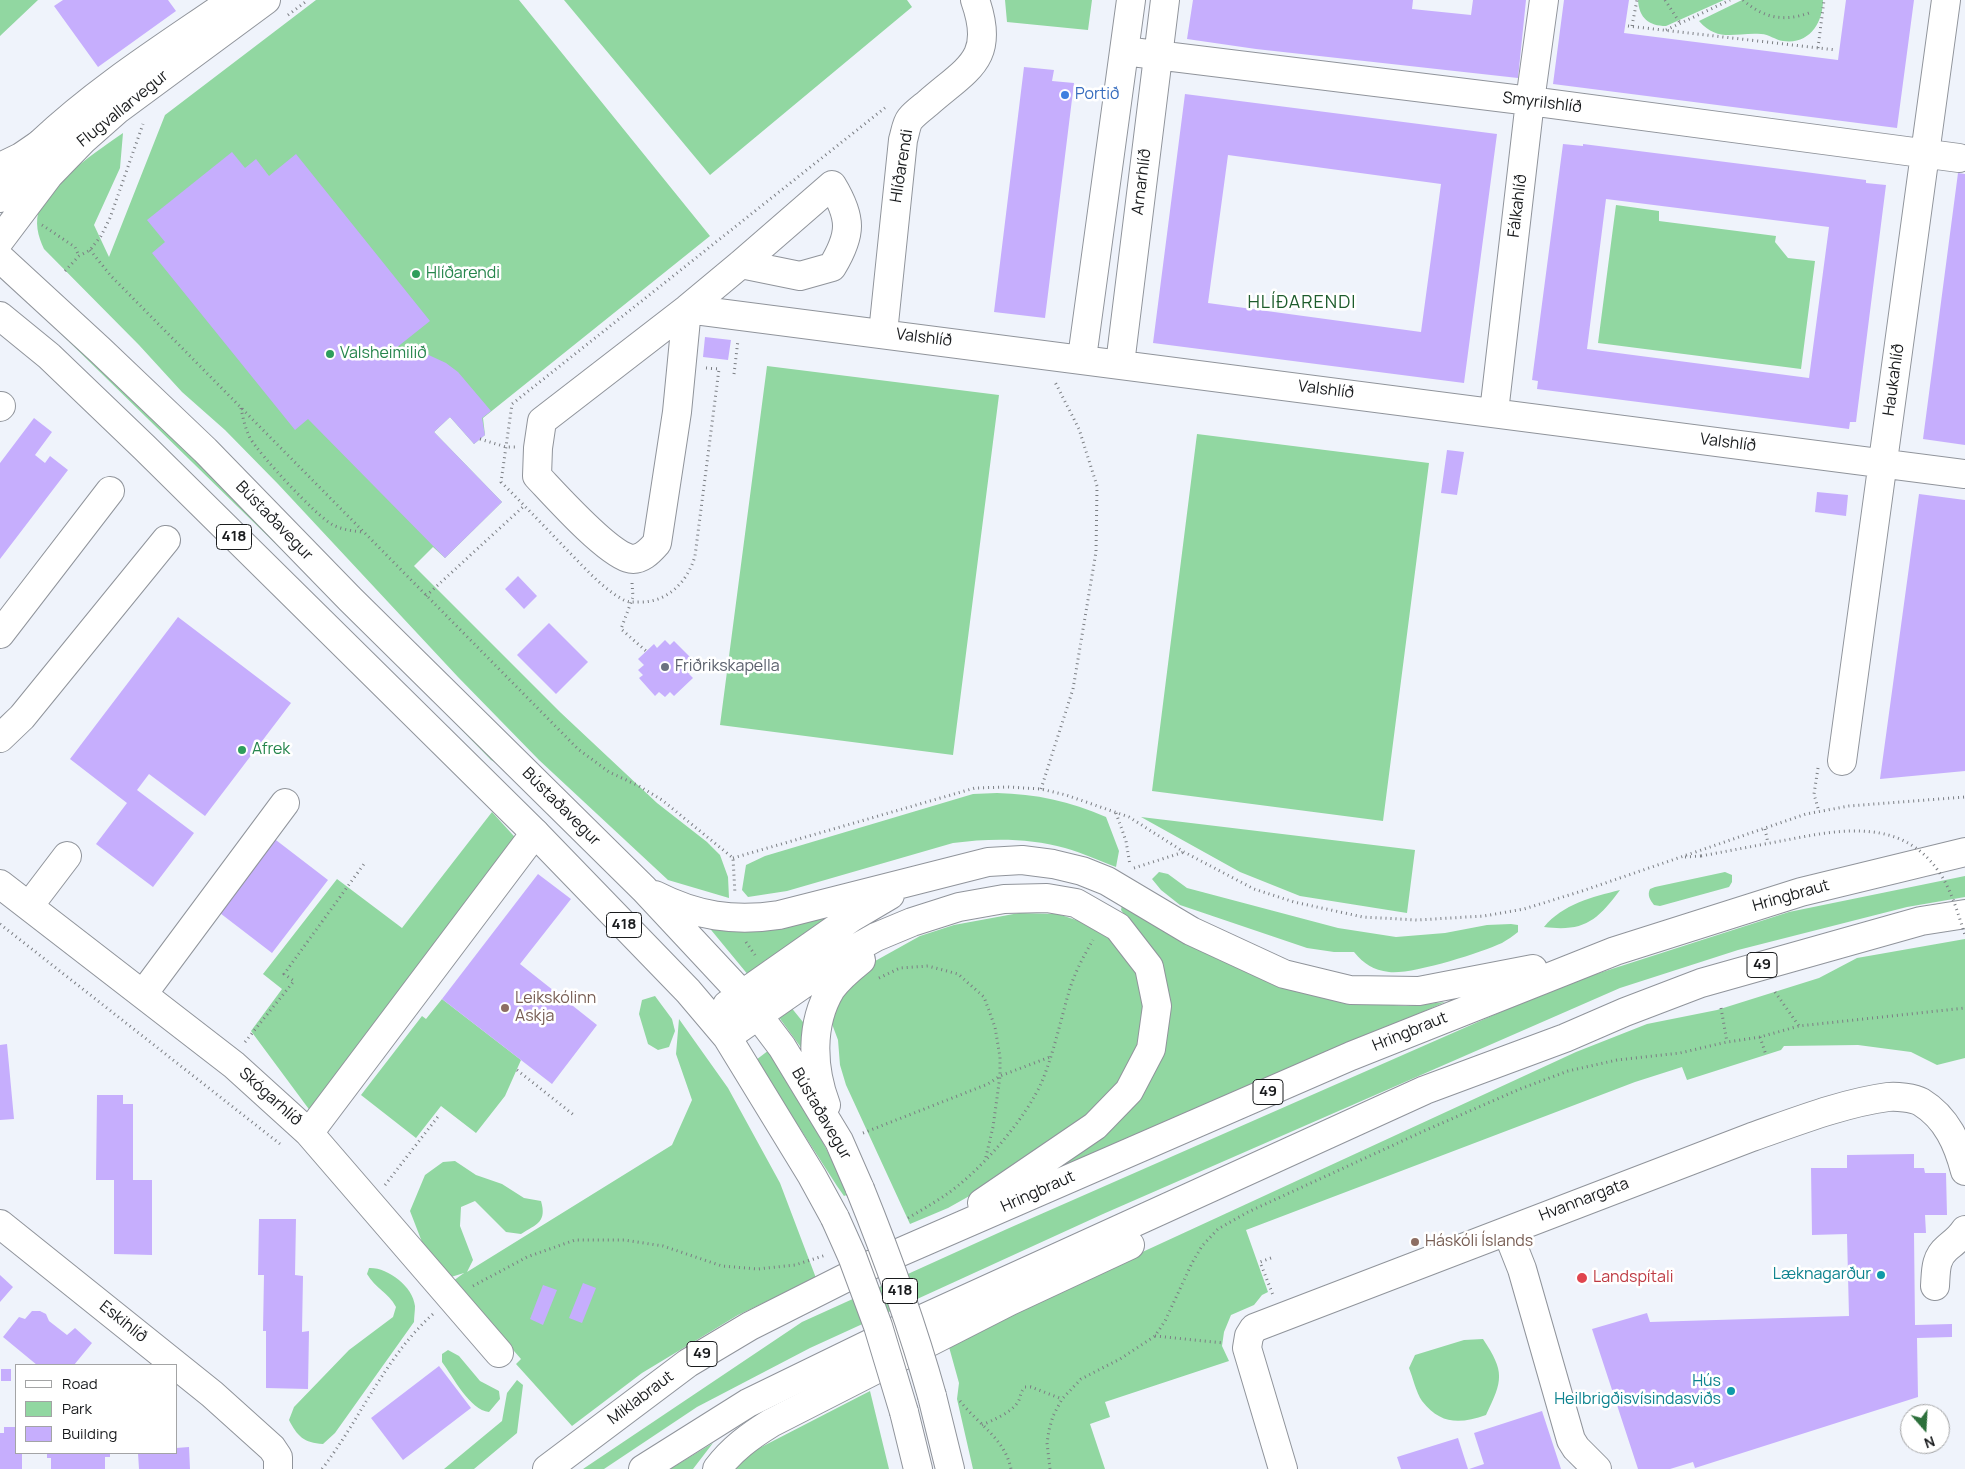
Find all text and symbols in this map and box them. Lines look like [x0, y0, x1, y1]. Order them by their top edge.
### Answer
street label: Flugvallarvegur [74, 67, 172, 151]
place label: Portið [1075, 85, 1119, 105]
marker: Portið [1059, 89, 1071, 101]
street label: Smyrilshlíð [1501, 89, 1583, 117]
street label: Hlíðarendi [887, 128, 917, 204]
street label: Arnarhlíð [1128, 148, 1156, 216]
street label: Fálkahlíð [1505, 173, 1531, 239]
place label: Hlíðarendi [426, 264, 500, 284]
marker: Hlíðarendi [410, 268, 422, 280]
district label: HLÍÐARENDI [1246, 292, 1358, 314]
street label: Valshlíð [895, 325, 953, 351]
street label: Haukahlíð [1879, 343, 1909, 417]
place label: Valsheimilið [340, 344, 427, 364]
marker: Valsheimilið [324, 348, 336, 360]
street label: Valshlíð [1297, 377, 1355, 403]
street label: Valshlíð [1699, 430, 1757, 456]
street label: Bústaðavegur [231, 477, 317, 565]
road number: 418 [216, 524, 252, 550]
place label: Friðrikskapella [675, 657, 780, 677]
marker: Friðrikskapella [659, 661, 671, 673]
place label: Afrek [252, 740, 290, 760]
marker: Afrek [236, 744, 248, 756]
street label: Bústaðavegur [518, 764, 604, 850]
street label: Hringbraut [1750, 876, 1832, 916]
road number: 418 [606, 912, 642, 938]
road number: 49 [1747, 952, 1777, 978]
place label: Leikskólinn Askja [515, 989, 596, 1027]
marker: Leikskólinn Askja [499, 1002, 511, 1014]
street label: Hringbraut [1370, 1008, 1450, 1056]
street label: Skógarhlíð [235, 1064, 305, 1130]
street label: Bústaðavegur [787, 1065, 855, 1163]
road number: 49 [1253, 1080, 1283, 1104]
street label: Hringbraut [998, 1167, 1078, 1217]
street label: Hvannargata [1536, 1174, 1632, 1226]
place label: Háskóli Íslands [1425, 1232, 1533, 1252]
marker: Háskóli Íslands [1409, 1236, 1421, 1248]
place label: Læknagarður [1773, 1265, 1871, 1285]
place label: Landspítali [1593, 1268, 1673, 1288]
marker: Læknagarður [1875, 1269, 1887, 1281]
marker: Landspítali [1575, 1271, 1589, 1285]
road number: 418 [882, 1278, 918, 1304]
street label: Eskihlíð [95, 1297, 151, 1347]
road number: 49 [687, 1342, 717, 1366]
legend [15, 1364, 178, 1454]
street label: Miklabraut [604, 1367, 678, 1429]
place label: Hús Heilbrigðisvísindasviðs [1554, 1372, 1721, 1410]
text: Road [62, 1373, 98, 1394]
marker: Hús Heilbrigðisvísindasviðs [1725, 1385, 1737, 1397]
text: Park [62, 1398, 92, 1419]
north arrow [1900, 1404, 1950, 1454]
text: Building [62, 1423, 117, 1444]
text: N [1922, 1432, 1938, 1453]

